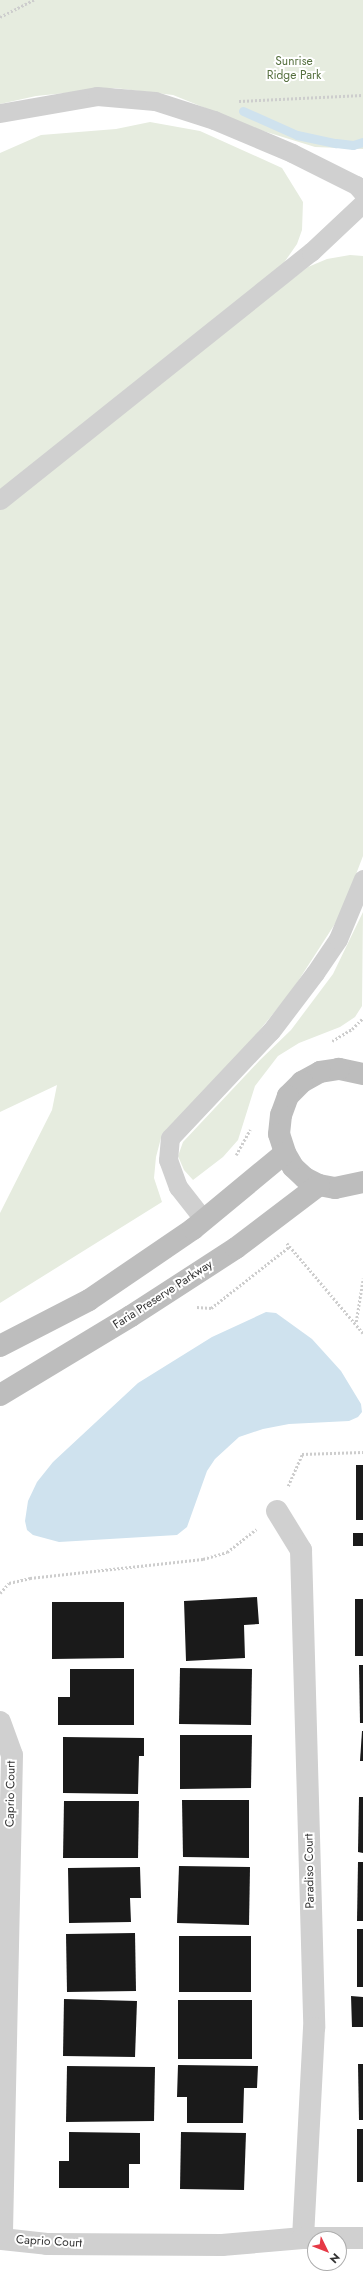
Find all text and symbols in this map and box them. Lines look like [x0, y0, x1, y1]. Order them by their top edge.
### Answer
park label: Sunrise Ridge Park [267, 55, 321, 83]
street label: Faria Preserve Parkway [111, 1257, 215, 1333]
street label: Caprio Court [3, 1761, 19, 1827]
street label: Paradiso Court [302, 1833, 318, 1909]
north arrow [307, 2231, 347, 2271]
street label: Caprio Court [16, 2233, 82, 2251]
text: N [326, 2250, 344, 2267]

